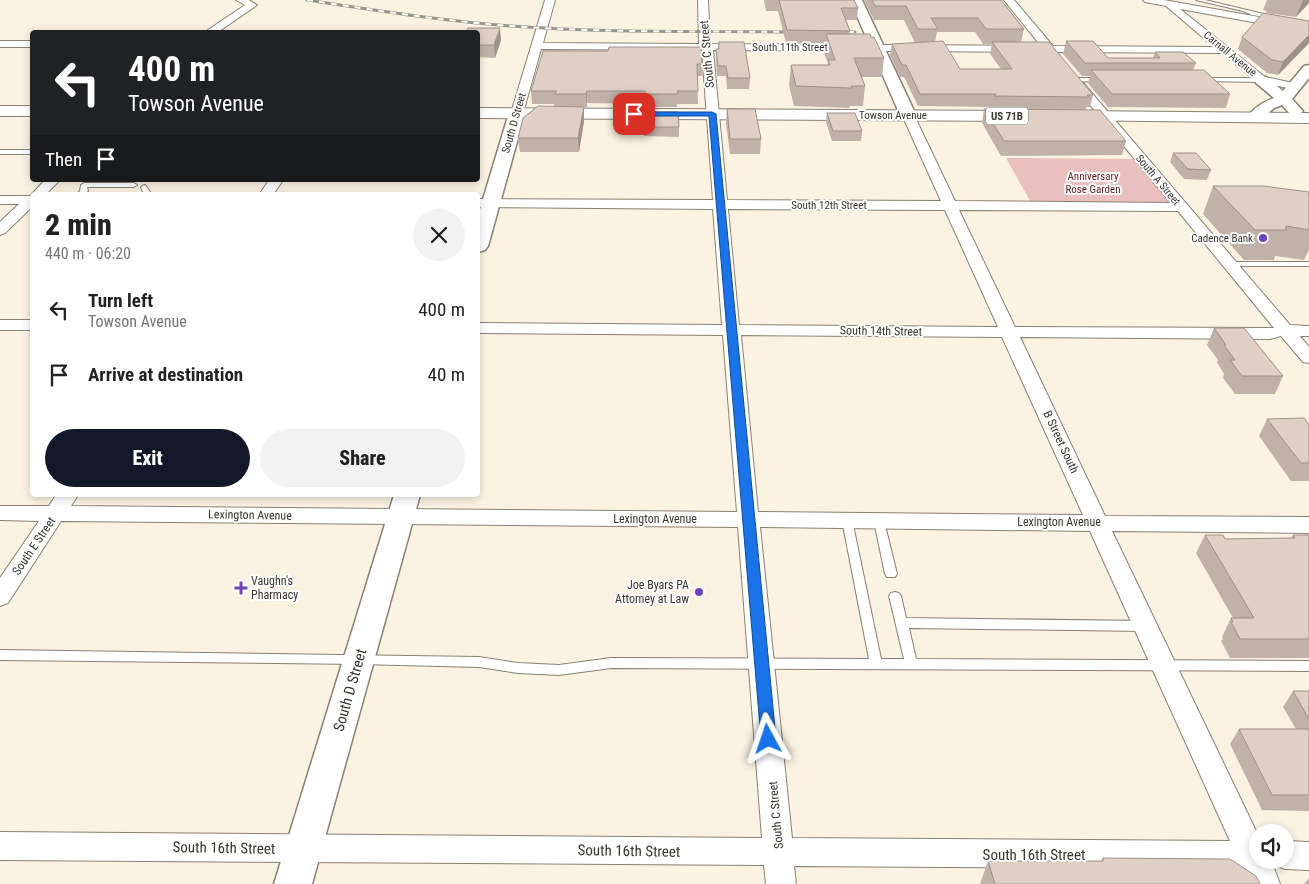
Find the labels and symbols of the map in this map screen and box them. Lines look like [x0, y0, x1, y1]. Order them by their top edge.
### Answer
street label: South C Street [697, 19, 717, 88]
street label: Carnall Avenue [1201, 29, 1259, 79]
street label: South 11th Street [752, 41, 828, 54]
street label: South D Street [499, 91, 529, 155]
pin [613, 93, 655, 135]
road number: US 71B [986, 108, 1028, 124]
street label: Towson Avenue [859, 109, 927, 122]
street label: South A Street [1133, 152, 1183, 208]
park label: Anniversary Rose Garden [1065, 170, 1121, 196]
street label: South 12th Street [791, 199, 867, 212]
place label: Cadence Bank [1191, 232, 1253, 245]
marker: Cadence Bank [1257, 232, 1269, 244]
street label: South 14th Street [840, 323, 923, 339]
street label: B Street South [1040, 408, 1082, 476]
street label: Lexington Avenue [208, 507, 292, 523]
street label: Lexington Avenue [613, 512, 697, 526]
street label: South E Street [9, 514, 59, 578]
street label: Lexington Avenue [1017, 515, 1101, 529]
place label: Vaughn's Pharmacy [251, 574, 298, 602]
place label: Joe Byars PA Attorney at Law [615, 578, 689, 606]
marker: Vaughn's Pharmacy [235, 582, 247, 594]
marker: Joe Byars PA Attorney at Law [693, 586, 705, 598]
street label: South D Street [330, 647, 370, 733]
position arrow [741, 712, 793, 764]
street label: South C Street [766, 780, 786, 849]
street label: South 16th Street [172, 838, 276, 858]
street label: South 16th Street [577, 841, 681, 861]
street label: South 16th Street [983, 846, 1085, 864]

